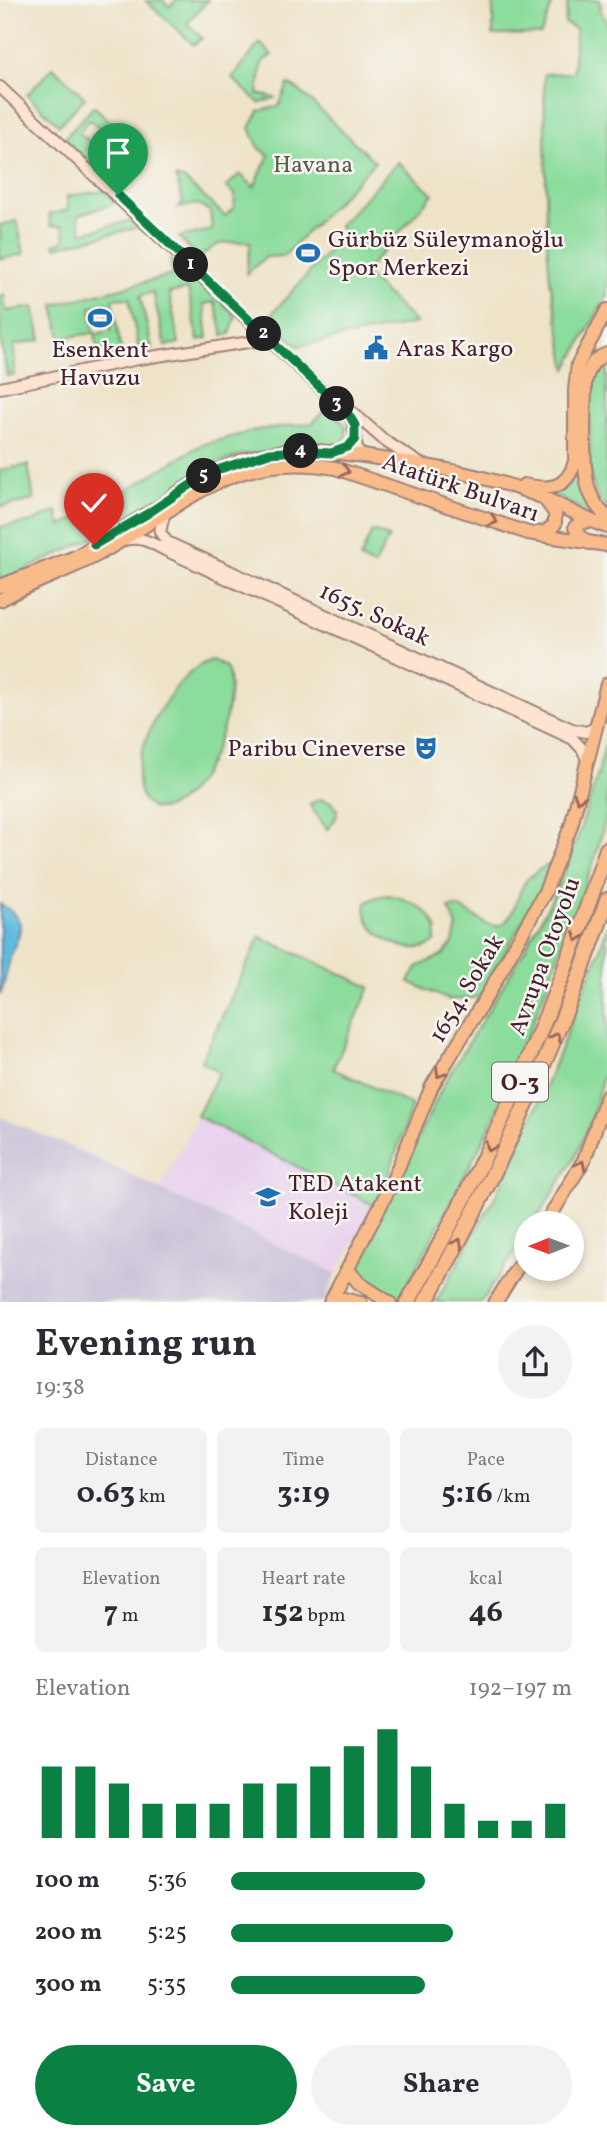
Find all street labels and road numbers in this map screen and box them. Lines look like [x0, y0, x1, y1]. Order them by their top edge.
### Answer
street label: Atatürk Bulvarı [377, 446, 543, 532]
street label: 1655. Sokak [313, 575, 435, 656]
street label: Avrupa Otoyolu [501, 873, 590, 1041]
street label: 1654. Sokak [422, 928, 514, 1050]
road number: O-3 [492, 1063, 548, 1102]

